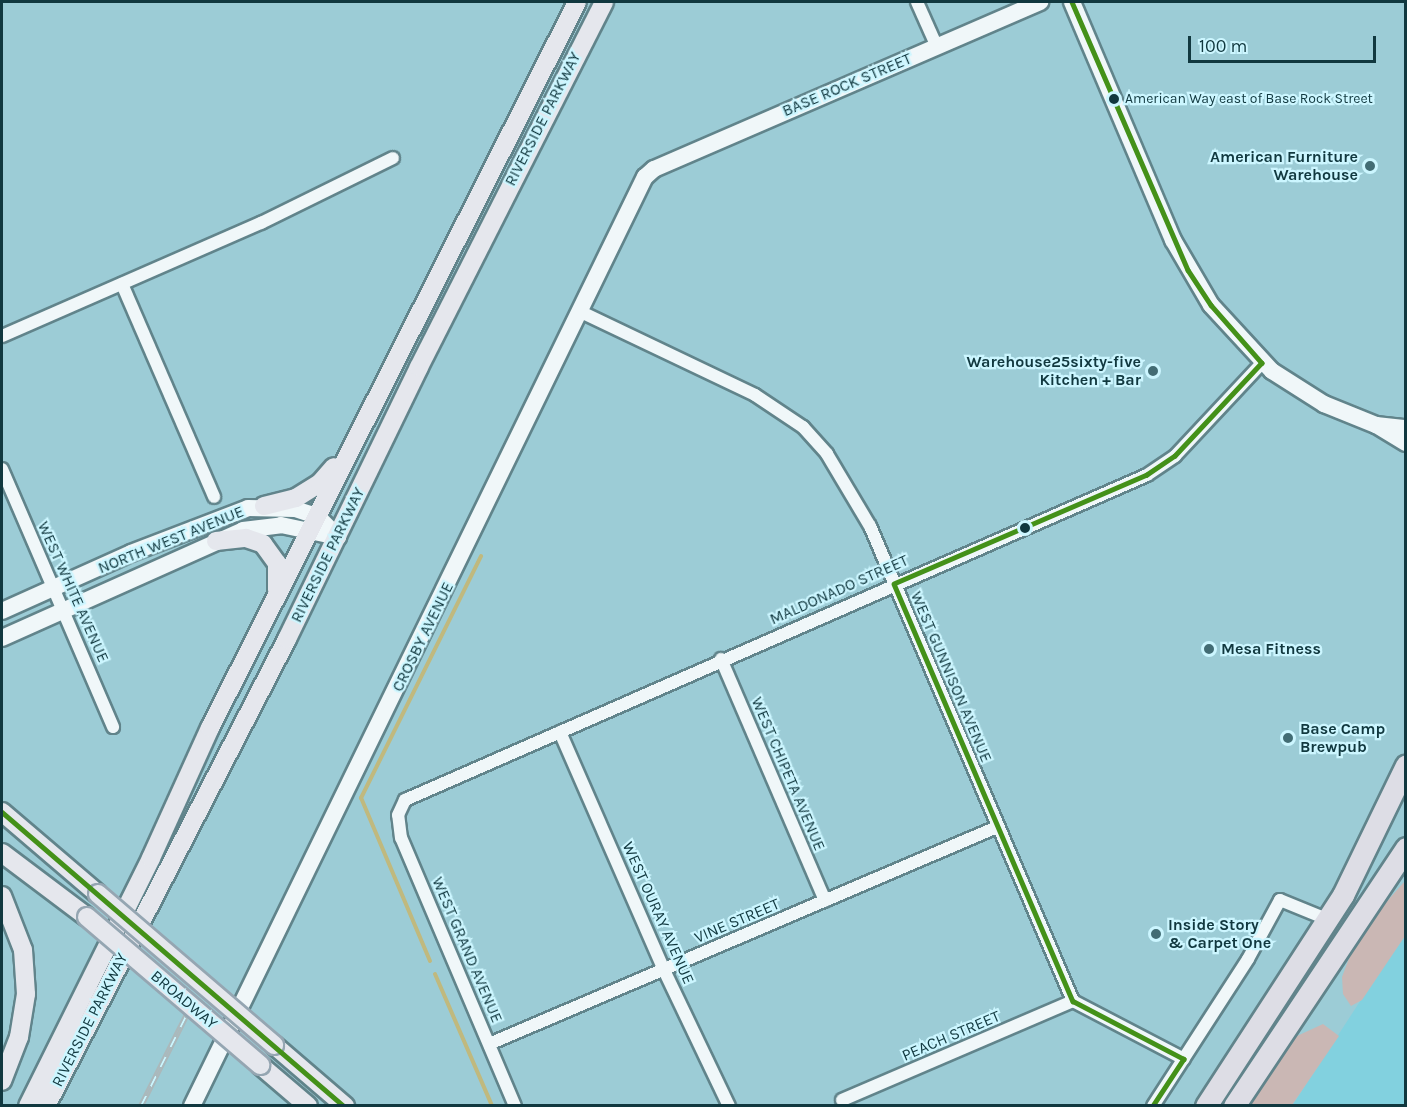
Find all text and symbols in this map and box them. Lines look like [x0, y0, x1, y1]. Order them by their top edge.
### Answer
scale bar [1191, 24, 1378, 62]
text: 100 m [1199, 35, 1247, 57]
street label: RIVERSIDE PARKWAY [501, 49, 585, 189]
street label: BASE ROCK STREET [779, 49, 915, 121]
place label: American Way east of Base Rock Street [1125, 91, 1373, 107]
marker: American Way east of Base Rock Street [1108, 93, 1120, 105]
place label: American Furniture Warehouse [1210, 147, 1358, 185]
marker: American Furniture Warehouse [1363, 159, 1377, 173]
place label: Warehouse25sixty-five Kitchen + Bar [967, 352, 1141, 390]
marker: Warehouse25sixty-five Kitchen + Bar [1146, 364, 1160, 378]
street label: RIVERSIDE PARKWAY [287, 484, 369, 626]
street label: NORTH WEST AVENUE [95, 502, 247, 578]
street label: WEST WHITE AVENUE [33, 519, 113, 665]
unlabelled marker [1019, 522, 1031, 534]
street label: MALDONADO STREET [767, 551, 911, 629]
street label: CROSBY AVENUE [388, 579, 458, 695]
street label: WEST GUNNISON AVENUE [906, 589, 996, 765]
place label: Mesa Fitness [1221, 639, 1321, 659]
marker: Mesa Fitness [1202, 642, 1216, 656]
street label: WEST CHIPETA AVENUE [747, 694, 829, 854]
place label: Base Camp Brewpub [1300, 719, 1385, 757]
marker: Base Camp Brewpub [1281, 731, 1295, 745]
street label: WEST OURAY AVENUE [618, 839, 698, 987]
street label: WEST GRAND AVENUE [428, 874, 506, 1026]
street label: VINE STREET [692, 894, 782, 948]
place label: Inside Story & Carpet One [1168, 915, 1271, 953]
marker: Inside Story & Carpet One [1149, 927, 1163, 941]
street label: RIVERSIDE PARKWAY [48, 950, 132, 1090]
street label: BROADWAY [147, 967, 221, 1033]
street label: PEACH STREET [899, 1007, 1003, 1065]

